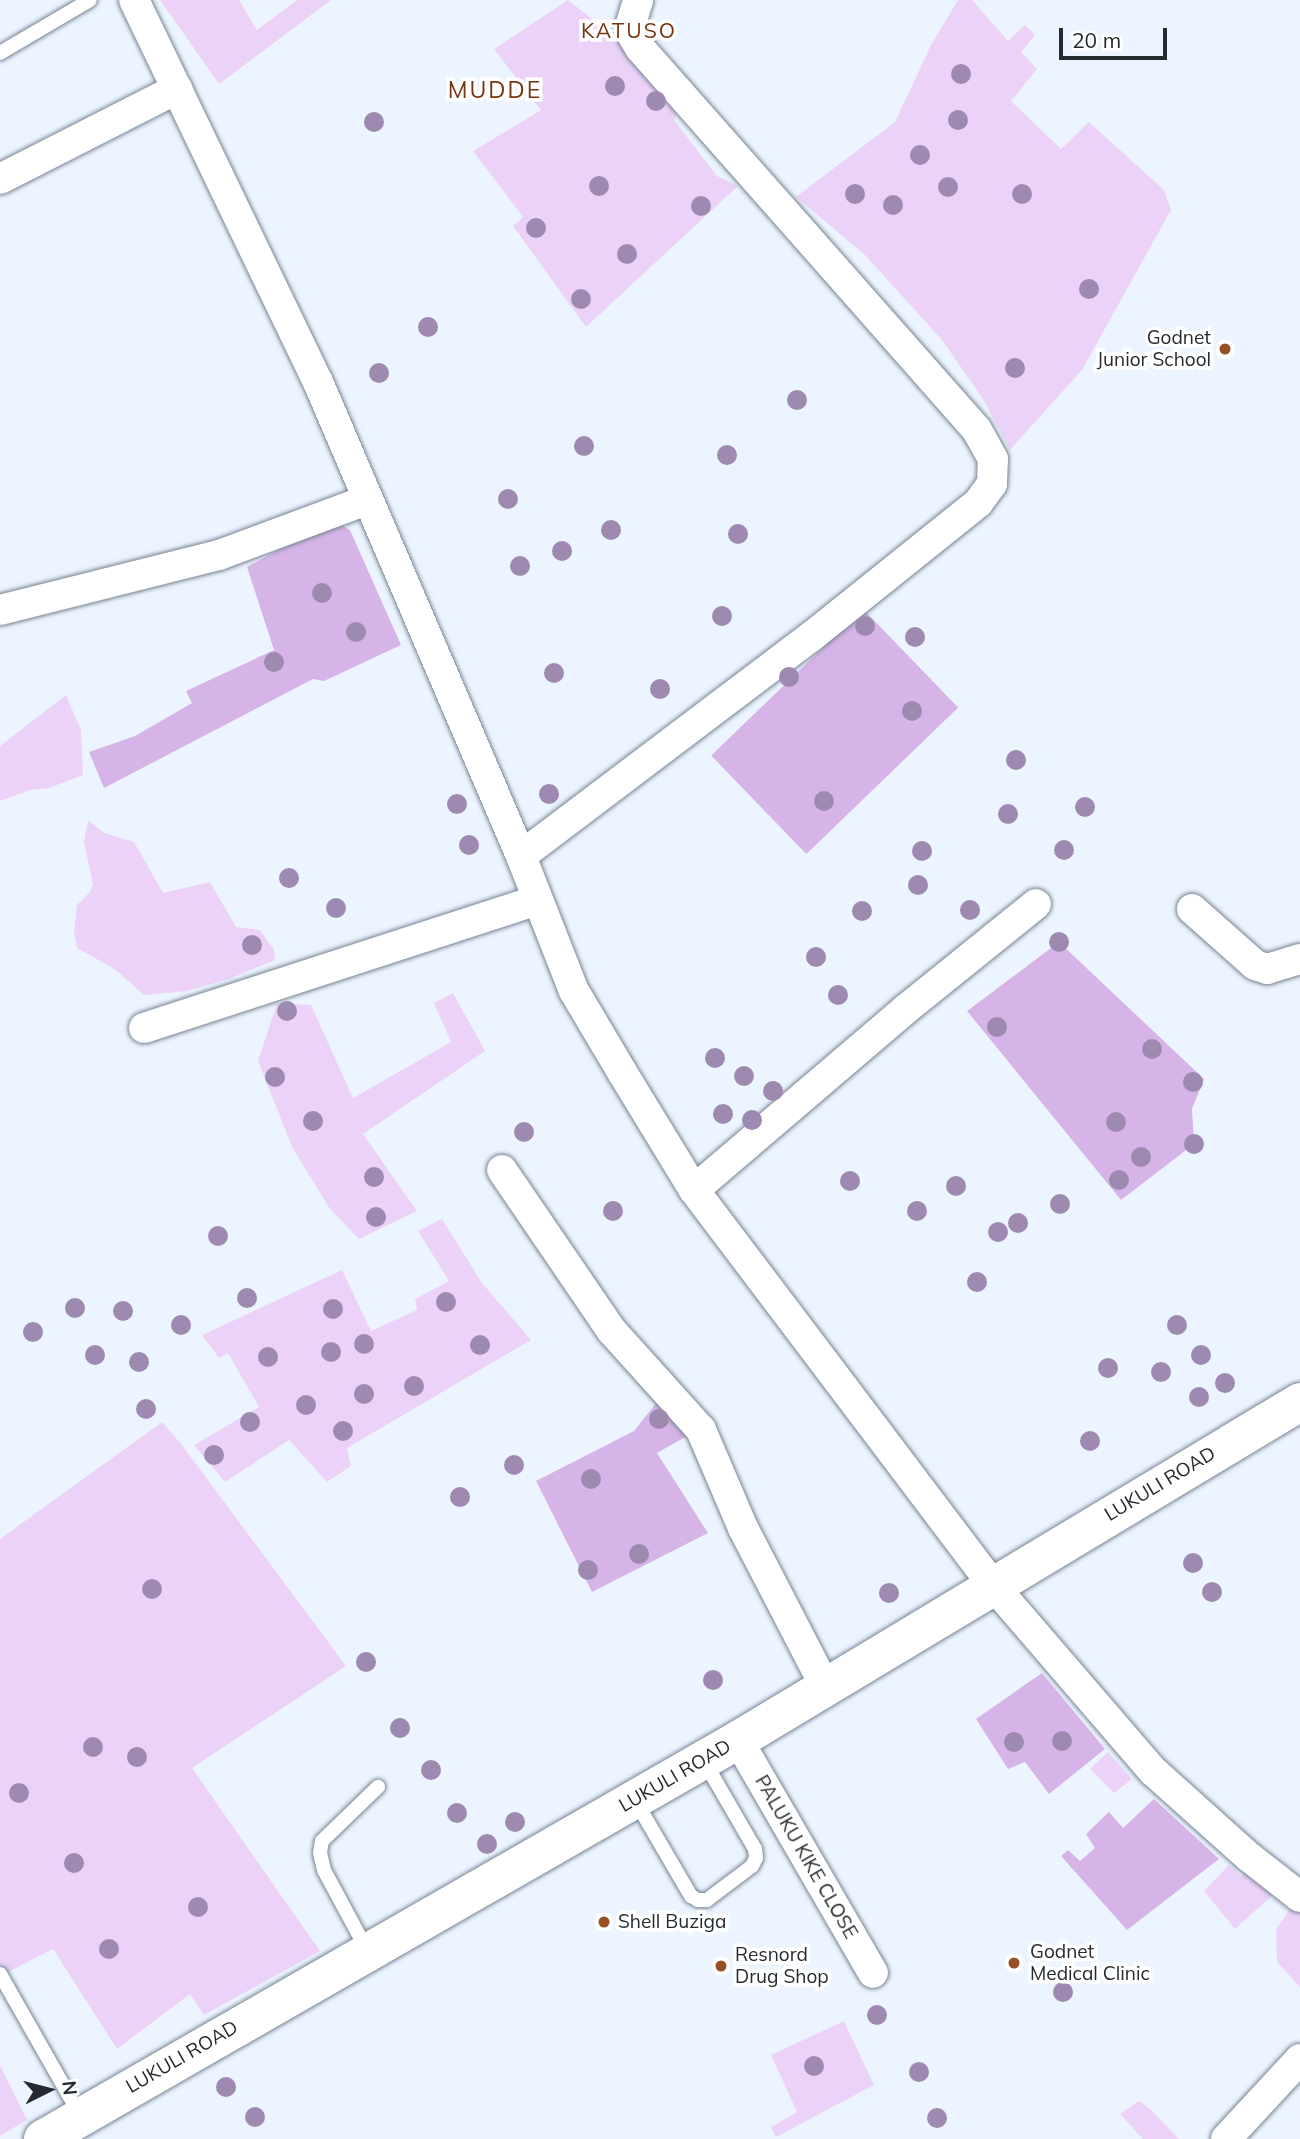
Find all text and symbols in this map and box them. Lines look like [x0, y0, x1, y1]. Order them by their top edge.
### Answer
scale bar [1062, 14, 1170, 58]
district label: KATUSO [582, 17, 676, 43]
text: 20 m [1072, 27, 1121, 53]
district label: MUDDE [448, 76, 542, 104]
place label: Godnet Junior School [1097, 327, 1211, 371]
marker: Godnet Junior School [1217, 341, 1233, 357]
street label: LUKULI ROAD [1100, 1442, 1220, 1526]
street label: LUKULI ROAD [615, 1735, 735, 1817]
street label: PALUKU KIKE CLOSE [750, 1771, 862, 1943]
place label: Shell Buziga [618, 1911, 726, 1933]
marker: Shell Buziga [596, 1914, 612, 1930]
place label: Godnet Medical Clinic [1030, 1941, 1150, 1985]
place label: Resnord Drug Shop [735, 1944, 829, 1988]
marker: Godnet Medical Clinic [1004, 1953, 1024, 1973]
marker: Resnord Drug Shop [713, 1958, 729, 1974]
street label: LUKULI ROAD [122, 2016, 242, 2098]
north arrow [14, 2055, 84, 2125]
text: N [57, 2079, 83, 2096]

